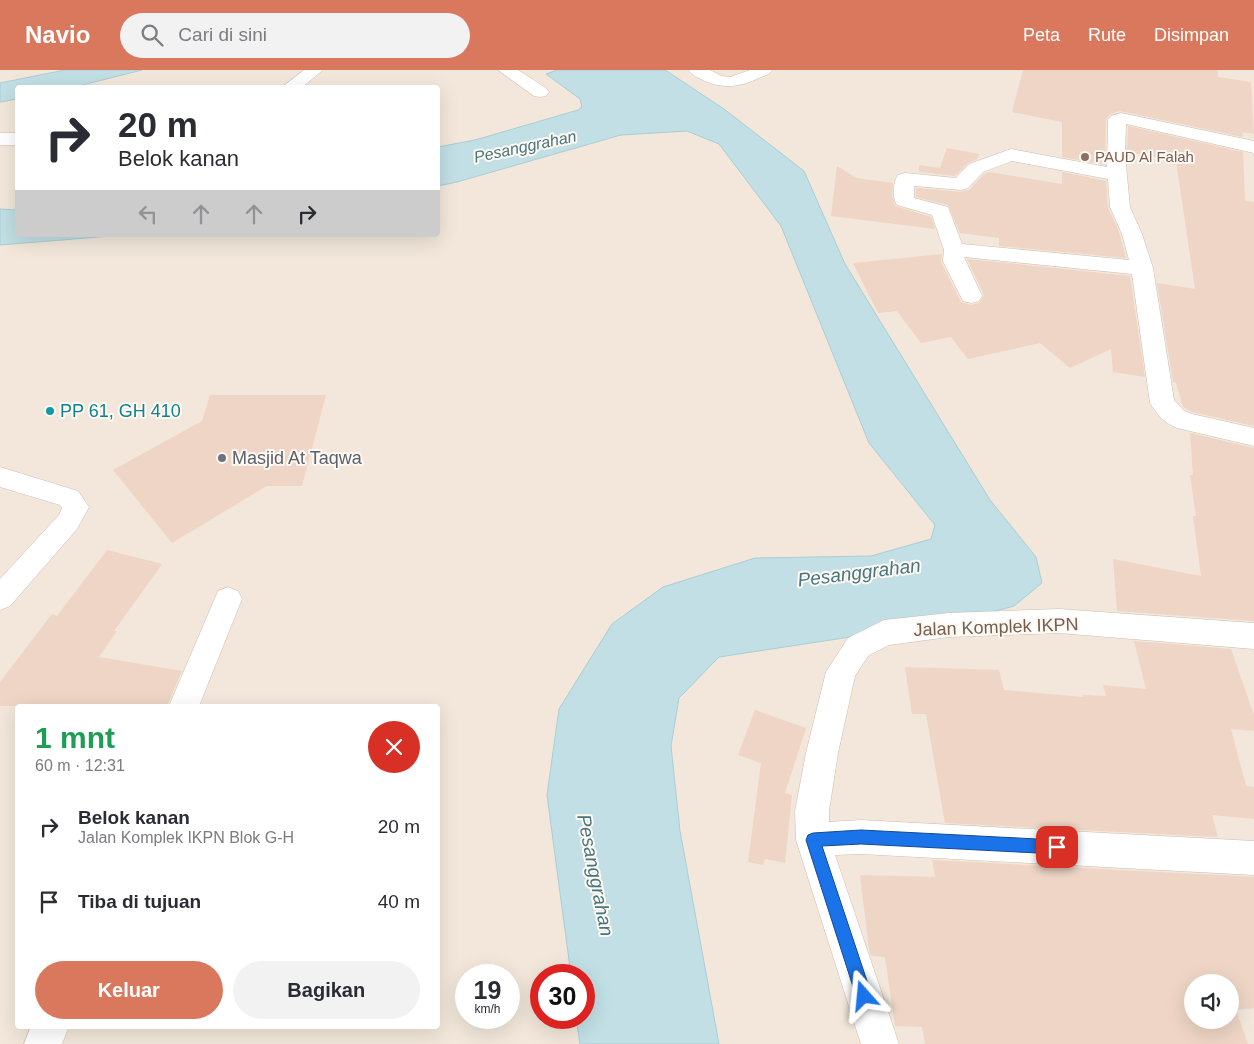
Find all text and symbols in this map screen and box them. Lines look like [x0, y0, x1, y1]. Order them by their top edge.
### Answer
search box [120, 13, 470, 58]
text: Navio [25, 21, 90, 48]
icon: search [138, 21, 166, 49]
text: Cari di sini [178, 24, 267, 45]
text: Peta [1023, 25, 1060, 45]
text: Rute [1088, 25, 1126, 45]
text: Disimpan [1154, 25, 1229, 45]
icon: right [35, 105, 100, 170]
text: 20 m [118, 105, 198, 144]
water label: Pesanggrahan [472, 127, 578, 166]
text: Belok kanan [118, 146, 239, 171]
place label: PAUD Al Falah [1095, 148, 1194, 165]
marker: PAUD Al Falah [1079, 151, 1091, 163]
icon: left [134, 200, 162, 228]
icon: ahead [187, 200, 215, 228]
icon: ahead [240, 200, 268, 228]
icon: right [293, 200, 321, 228]
place label: PP 61, GH 410 [60, 401, 181, 421]
marker: PP 61, GH 410 [44, 405, 56, 417]
place label: Masjid At Taqwa [232, 448, 363, 468]
marker: Masjid At Taqwa [216, 452, 228, 464]
water label: Pesanggrahan [796, 555, 922, 590]
street label: Jalan Komplek IKPN [913, 614, 1079, 640]
text: 1 mnt [35, 721, 115, 754]
button: close [368, 721, 420, 773]
text: 60 m · 12:31 [35, 757, 125, 774]
text: Belok kanan [78, 807, 190, 828]
water label: Pesanggrahan [573, 812, 618, 938]
icon: right [35, 813, 63, 841]
text: 20 m [378, 816, 420, 837]
pin [1036, 826, 1078, 868]
text: Jalan Komplek IKPN Blok G-H [78, 829, 294, 846]
icon: arrive [1043, 833, 1071, 861]
icon: arrive [35, 888, 63, 916]
text: Tiba di tujuan [78, 891, 201, 912]
text: 40 m [378, 891, 420, 912]
button: Keluar [35, 961, 223, 1019]
button: Bagikan [233, 961, 420, 1019]
speed limit sign: 30 [530, 964, 595, 1029]
position arrow [837, 969, 889, 1021]
map controls [1184, 974, 1239, 1029]
button: sound [1184, 974, 1239, 1029]
text: 19 [474, 976, 501, 1004]
text: km/h [474, 1002, 501, 1016]

